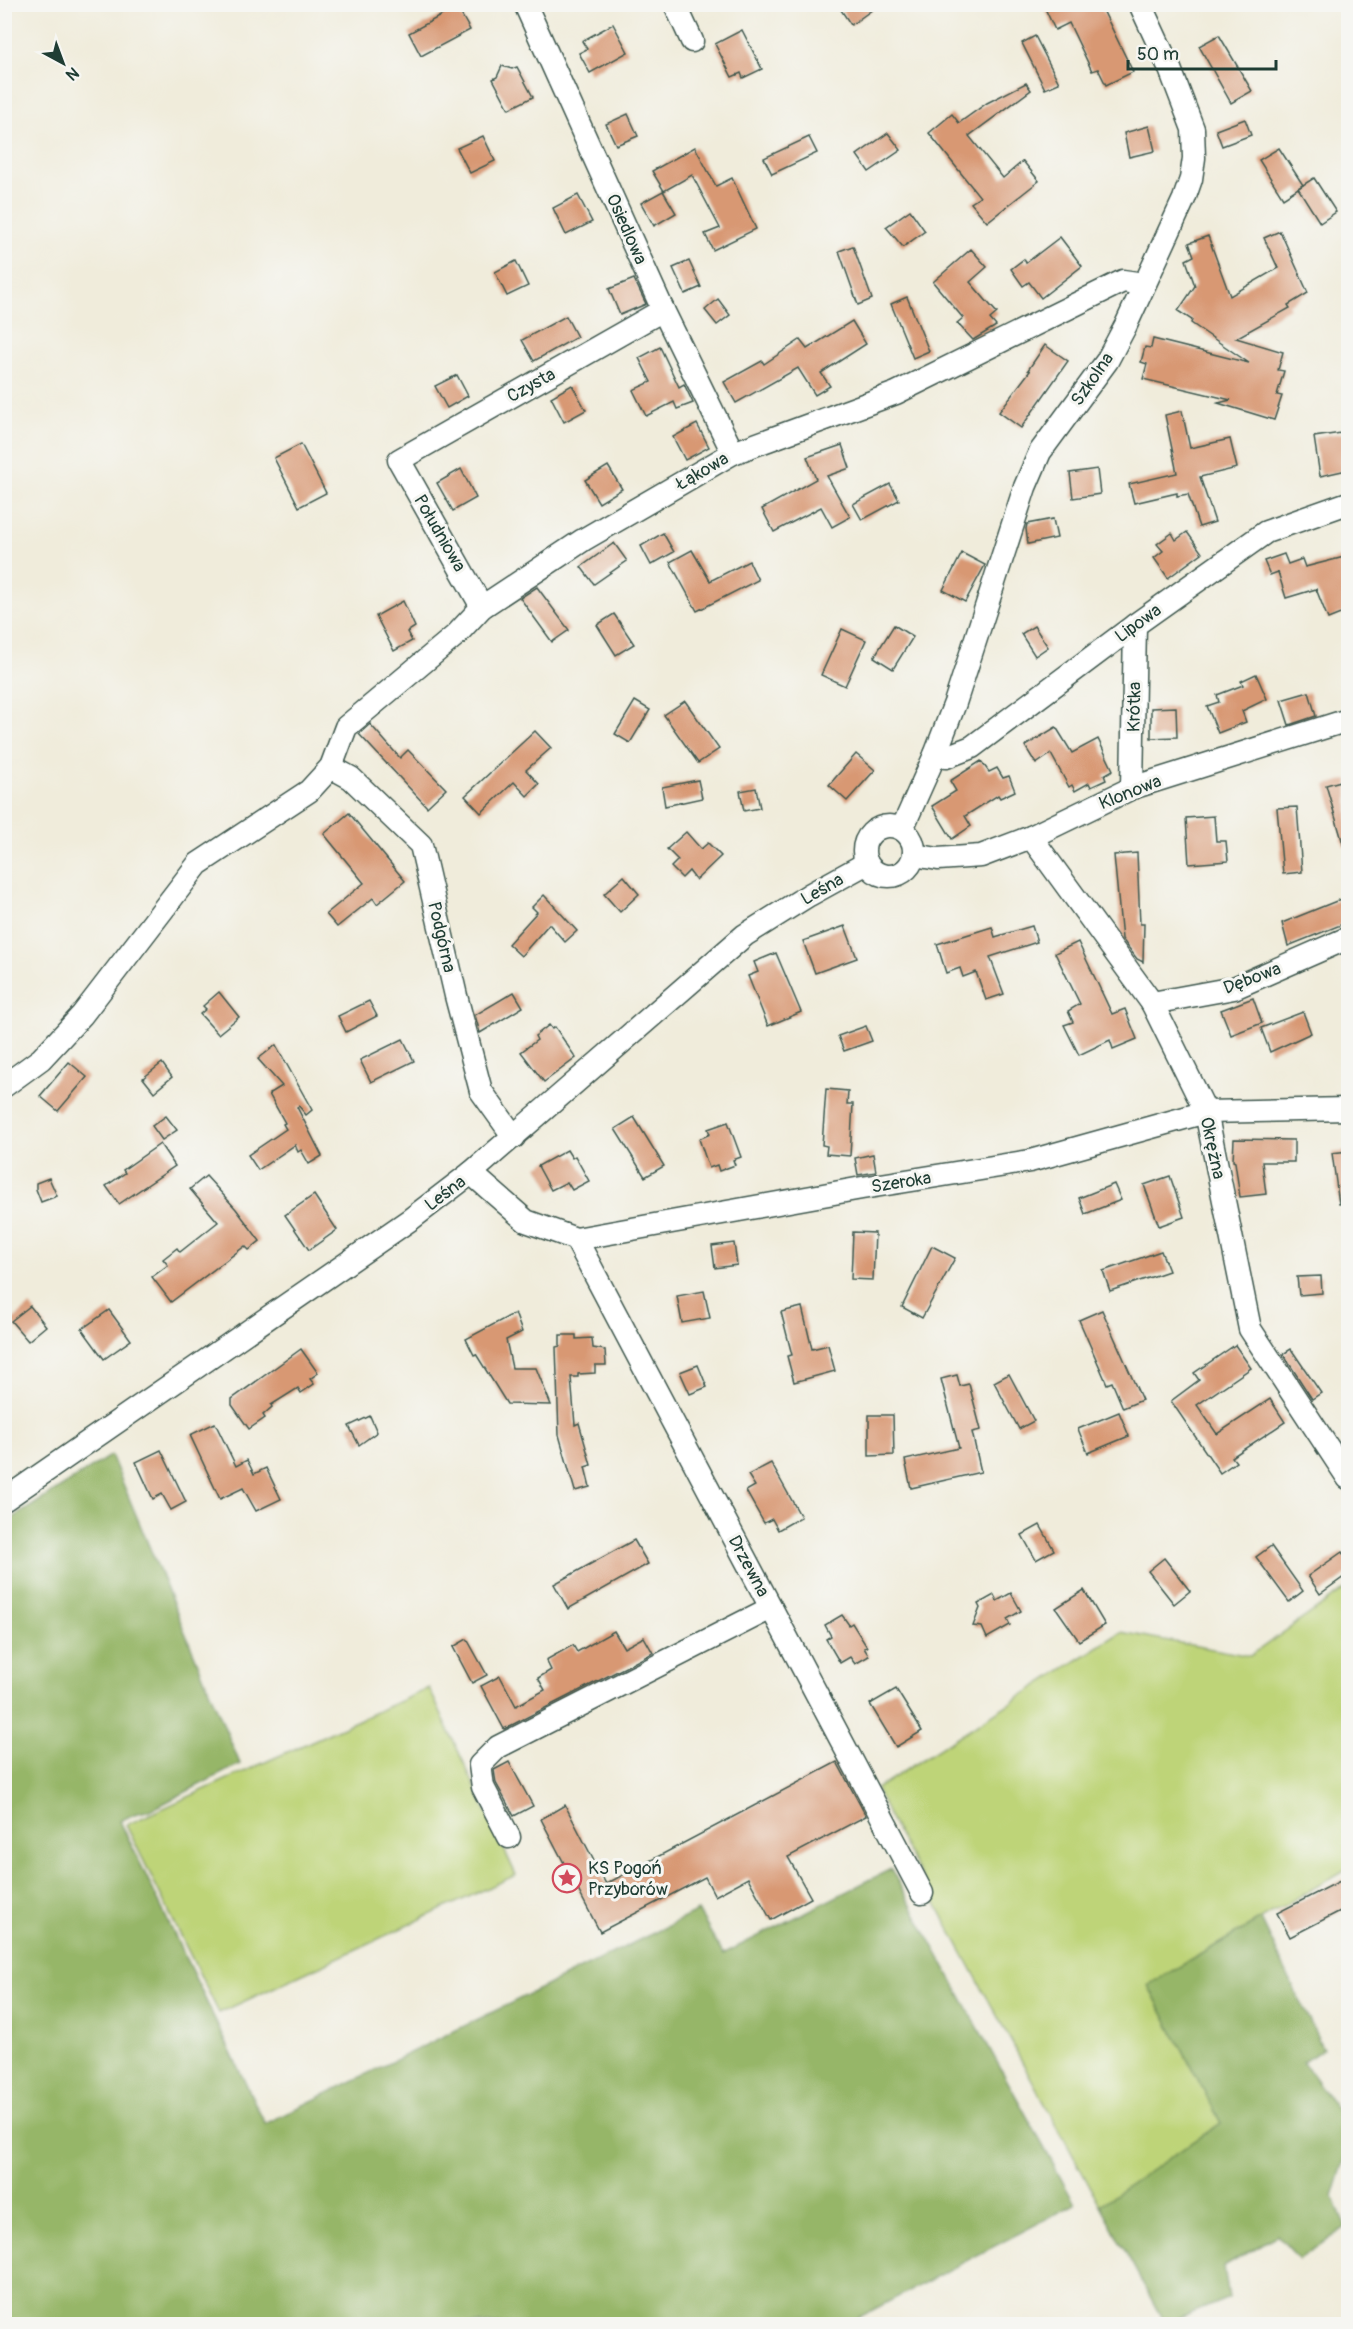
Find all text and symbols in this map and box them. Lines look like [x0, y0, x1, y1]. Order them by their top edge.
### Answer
north arrow [33, 33, 93, 93]
scale bar [1128, 33, 1276, 71]
text: 50 m [1137, 43, 1179, 66]
text: N [61, 62, 83, 85]
street label: Osiedlowa [601, 190, 652, 268]
street label: Szkolna [1066, 348, 1119, 410]
street label: Czysta [503, 363, 559, 408]
street label: Łąkowa [671, 447, 733, 496]
street label: Południowa [408, 491, 471, 576]
street label: Lipowa [1111, 599, 1166, 648]
street label: Krótka [1123, 682, 1146, 732]
street label: Klonowa [1096, 770, 1165, 815]
street label: Leśna [797, 868, 848, 911]
street label: Podgórna [422, 899, 461, 975]
street label: Dębowa [1220, 957, 1284, 1000]
street label: Okrężna [1195, 1115, 1230, 1181]
street label: Szeroka [869, 1166, 933, 1199]
street label: Leśna [420, 1170, 470, 1216]
street label: Drzewna [723, 1531, 774, 1601]
place label: KS Pogoń Przyborów [588, 1857, 668, 1901]
place icon: KS Pogoń Przyborów [551, 1862, 583, 1894]

